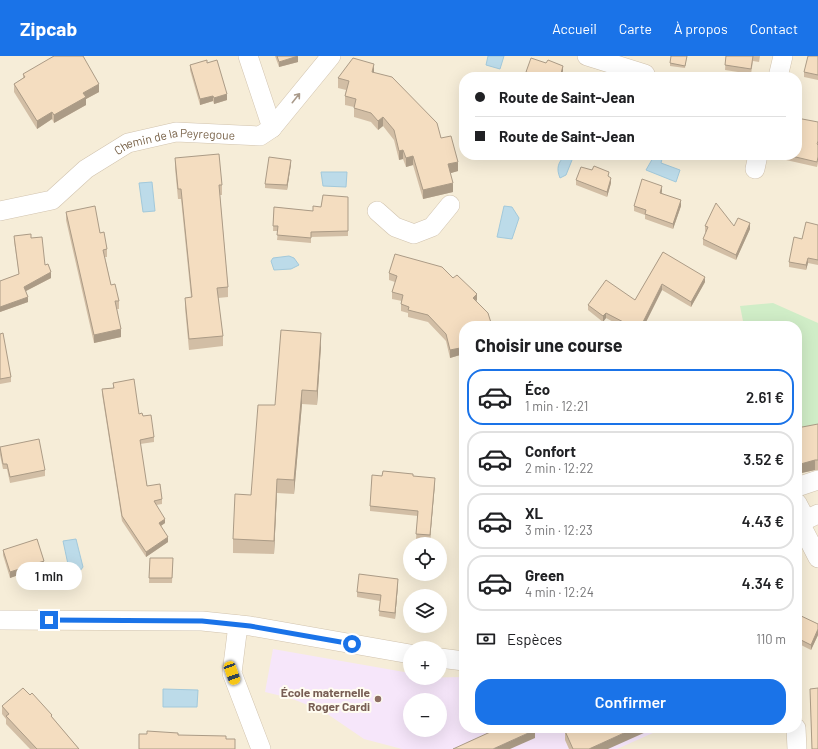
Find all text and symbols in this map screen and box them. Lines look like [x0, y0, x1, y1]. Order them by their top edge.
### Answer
text: Zipcab [20, 17, 77, 40]
text: Accueil [552, 20, 597, 37]
text: Carte [619, 20, 652, 37]
text: À propos [674, 20, 728, 37]
text: Contact [750, 20, 798, 37]
text: Route de Saint-Jean [499, 88, 635, 106]
one-way arrow [292, 93, 301, 103]
street label: Chemin de la Peyregoue [111, 125, 235, 157]
text: Route de Saint-Jean [499, 127, 635, 145]
text: Choisir une course [475, 334, 623, 356]
icon: car [477, 379, 513, 415]
text: Éco [525, 380, 550, 398]
text: 2.61 € [746, 388, 784, 406]
text: 1 min · 12:21 [525, 398, 588, 414]
icon: car [477, 441, 513, 477]
text: Confort [525, 442, 576, 460]
text: 3.52 € [743, 450, 784, 468]
text: 2 min · 12:22 [525, 460, 593, 476]
icon: car [477, 503, 513, 539]
text: XL [525, 504, 543, 522]
text: 4.43 € [742, 512, 784, 530]
text: 3 min · 12:23 [525, 522, 593, 538]
map controls [403, 537, 447, 737]
button: locate [403, 537, 447, 581]
callout: 1 min [16, 562, 82, 590]
icon: car [477, 565, 513, 601]
text: Green [525, 566, 564, 584]
text: 1 min [35, 568, 63, 584]
text: 4.34 € [742, 574, 784, 592]
text: 4 min · 12:24 [525, 584, 594, 600]
button: layers [403, 589, 447, 633]
route end [40, 611, 58, 629]
icon: cash [475, 628, 497, 650]
text: Espèces [507, 630, 562, 648]
text: 110 m [756, 631, 786, 647]
route start [343, 635, 361, 653]
button: + [403, 641, 447, 685]
car [222, 660, 242, 686]
button: Confirmer [475, 679, 786, 725]
place label: École maternelle Roger Cardi [281, 685, 370, 713]
button: − [403, 693, 447, 737]
marker: École maternelle Roger Cardi [373, 694, 383, 704]

